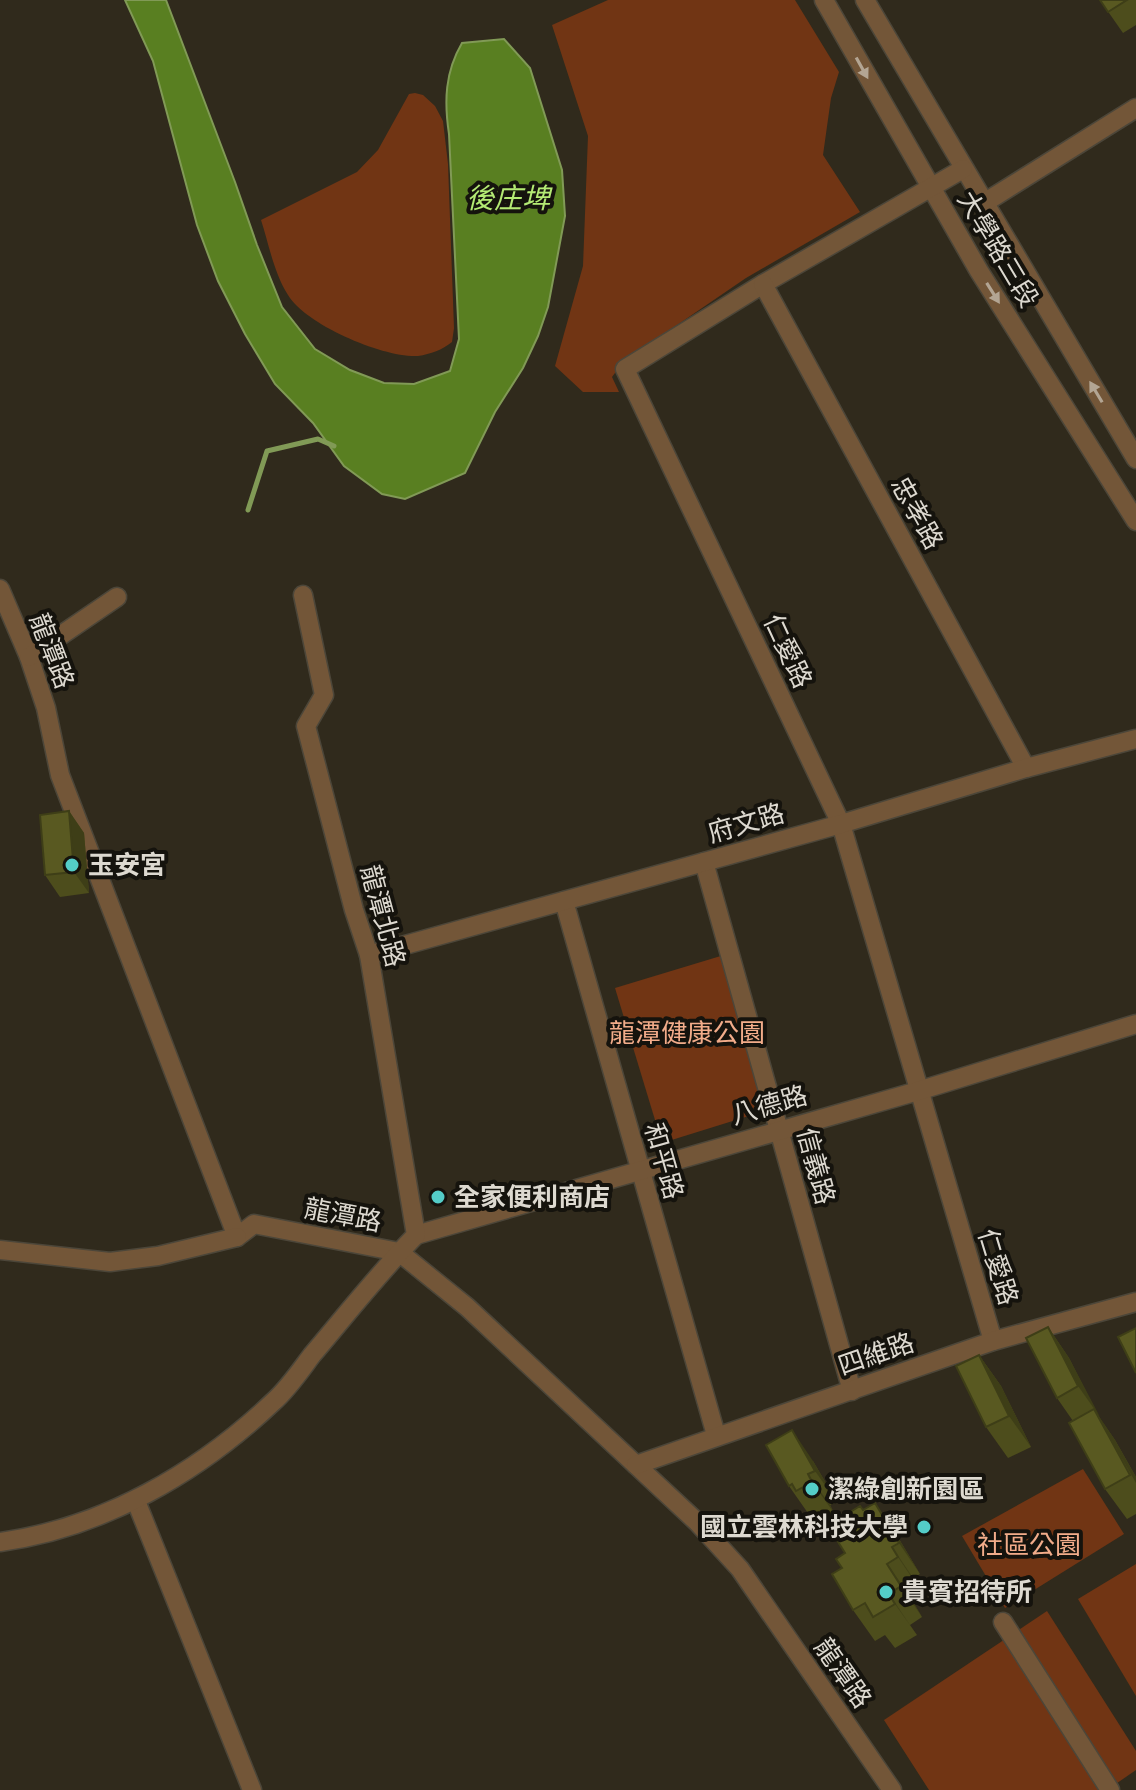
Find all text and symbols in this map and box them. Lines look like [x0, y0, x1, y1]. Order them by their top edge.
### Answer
one-way arrow [855, 57, 868, 80]
water label: 後庄埤 [466, 182, 553, 215]
street label: 大學路三段 [952, 186, 1044, 312]
one-way arrow [986, 282, 1000, 304]
one-way arrow [1089, 381, 1103, 403]
street label: 忠孝路 [885, 472, 949, 554]
street label: 龍潭路 [24, 609, 80, 693]
street label: 仁愛路 [758, 609, 818, 693]
street label: 府文路 [704, 798, 788, 848]
place label: 玉安宮 [88, 850, 166, 880]
marker: 玉安宮 [63, 856, 81, 874]
street label: 龍潭北路 [355, 862, 411, 970]
park label: 龍潭健康公園 [609, 1018, 765, 1048]
street label: 八德路 [727, 1080, 811, 1130]
street label: 和平路 [639, 1119, 689, 1203]
street label: 信義路 [791, 1124, 841, 1208]
place label: 全家便利商店 [454, 1182, 610, 1212]
marker: 全家便利商店 [429, 1188, 447, 1206]
street label: 龍潭路 [302, 1193, 384, 1237]
street label: 仁愛路 [972, 1225, 1024, 1309]
street label: 四維路 [834, 1327, 918, 1381]
place label: 潔綠創新園區 [828, 1474, 984, 1504]
marker: 潔綠創新園區 [803, 1480, 821, 1498]
place label: 國立雲林科技大學 [700, 1512, 908, 1542]
marker: 國立雲林科技大學 [915, 1518, 933, 1536]
park label: 社區公園 [977, 1530, 1081, 1560]
place label: 貴賓招待所 [902, 1577, 1032, 1607]
marker: 貴賓招待所 [877, 1583, 895, 1601]
street label: 龍潭路 [808, 1632, 878, 1714]

